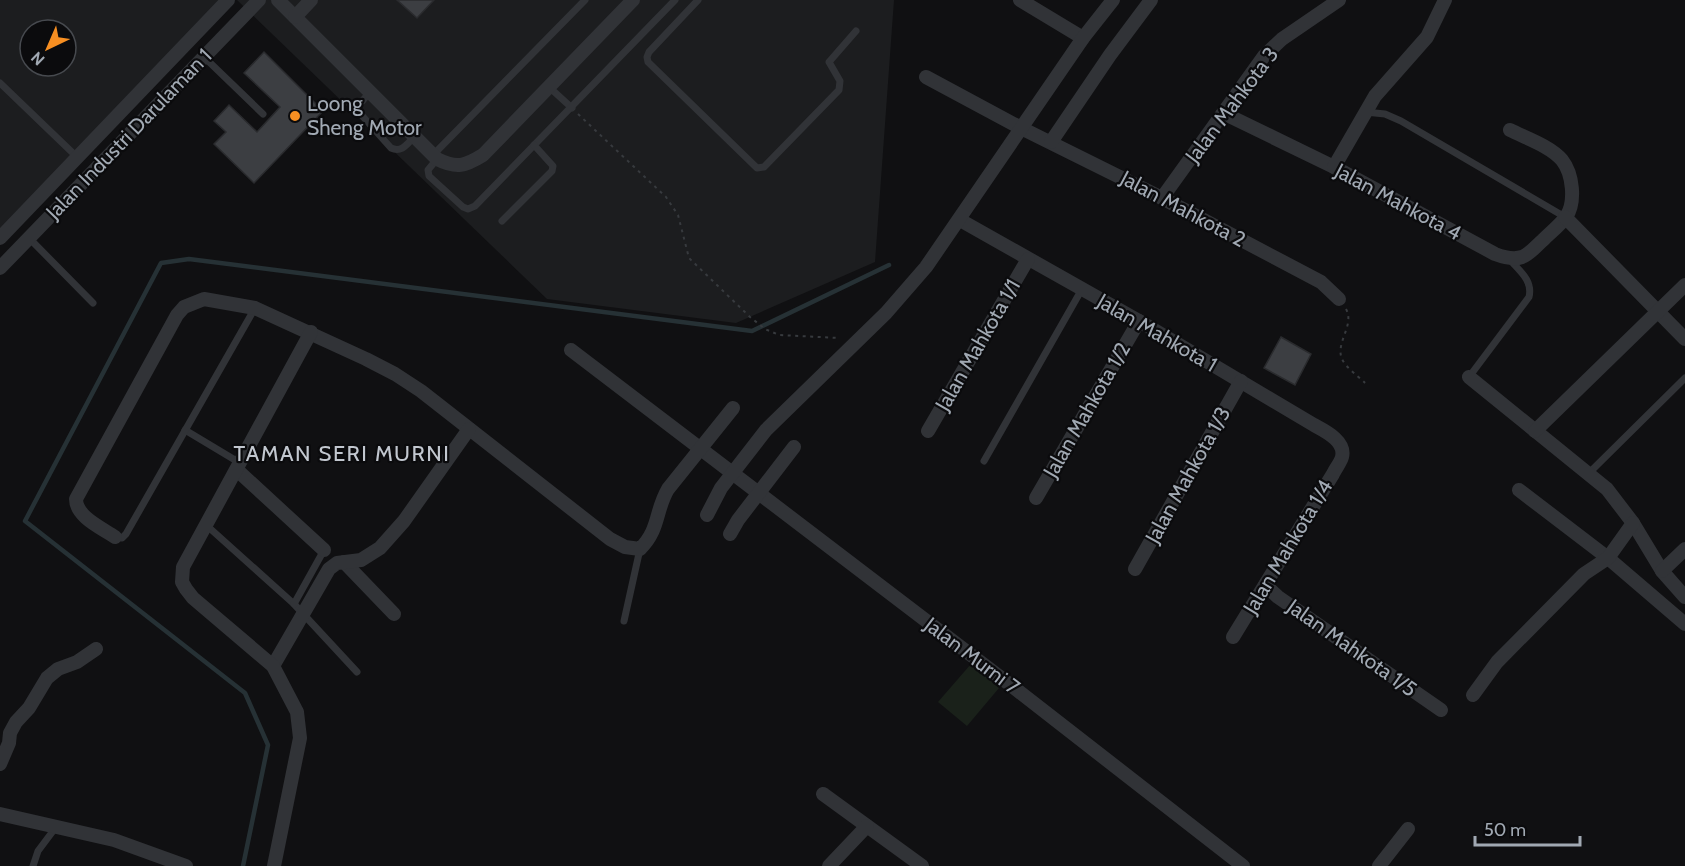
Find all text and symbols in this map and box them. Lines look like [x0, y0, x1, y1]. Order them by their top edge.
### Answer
north arrow [18, 18, 78, 78]
street label: Jalan Mahkota 3 [1179, 42, 1283, 168]
street label: Jalan Industri Darulaman 1 [40, 43, 217, 225]
text: N [27, 48, 49, 69]
place label: Loong Sheng Motor [307, 91, 422, 140]
marker: Loong Sheng Motor [288, 109, 302, 123]
street label: Jalan Mahkota 4 [1330, 157, 1466, 245]
street label: Jalan Mahkota 2 [1115, 165, 1250, 252]
street label: Jalan Mahkota 1/1 [929, 274, 1025, 416]
street label: Jalan Mahkota 1 [1092, 288, 1222, 377]
street label: Jalan Mahkota 1/2 [1037, 338, 1135, 483]
street label: Jalan Mahkota 1/3 [1139, 402, 1235, 548]
district label: TAMAN SERI MURNI [234, 440, 450, 467]
street label: Jalan Mahkota 1/4 [1237, 475, 1338, 619]
street label: Jalan Mahkota 1/5 [1282, 593, 1422, 702]
street label: Jalan Murni 7 [919, 611, 1025, 700]
scale bar [1475, 809, 1580, 847]
text: 50 m [1484, 819, 1526, 841]

